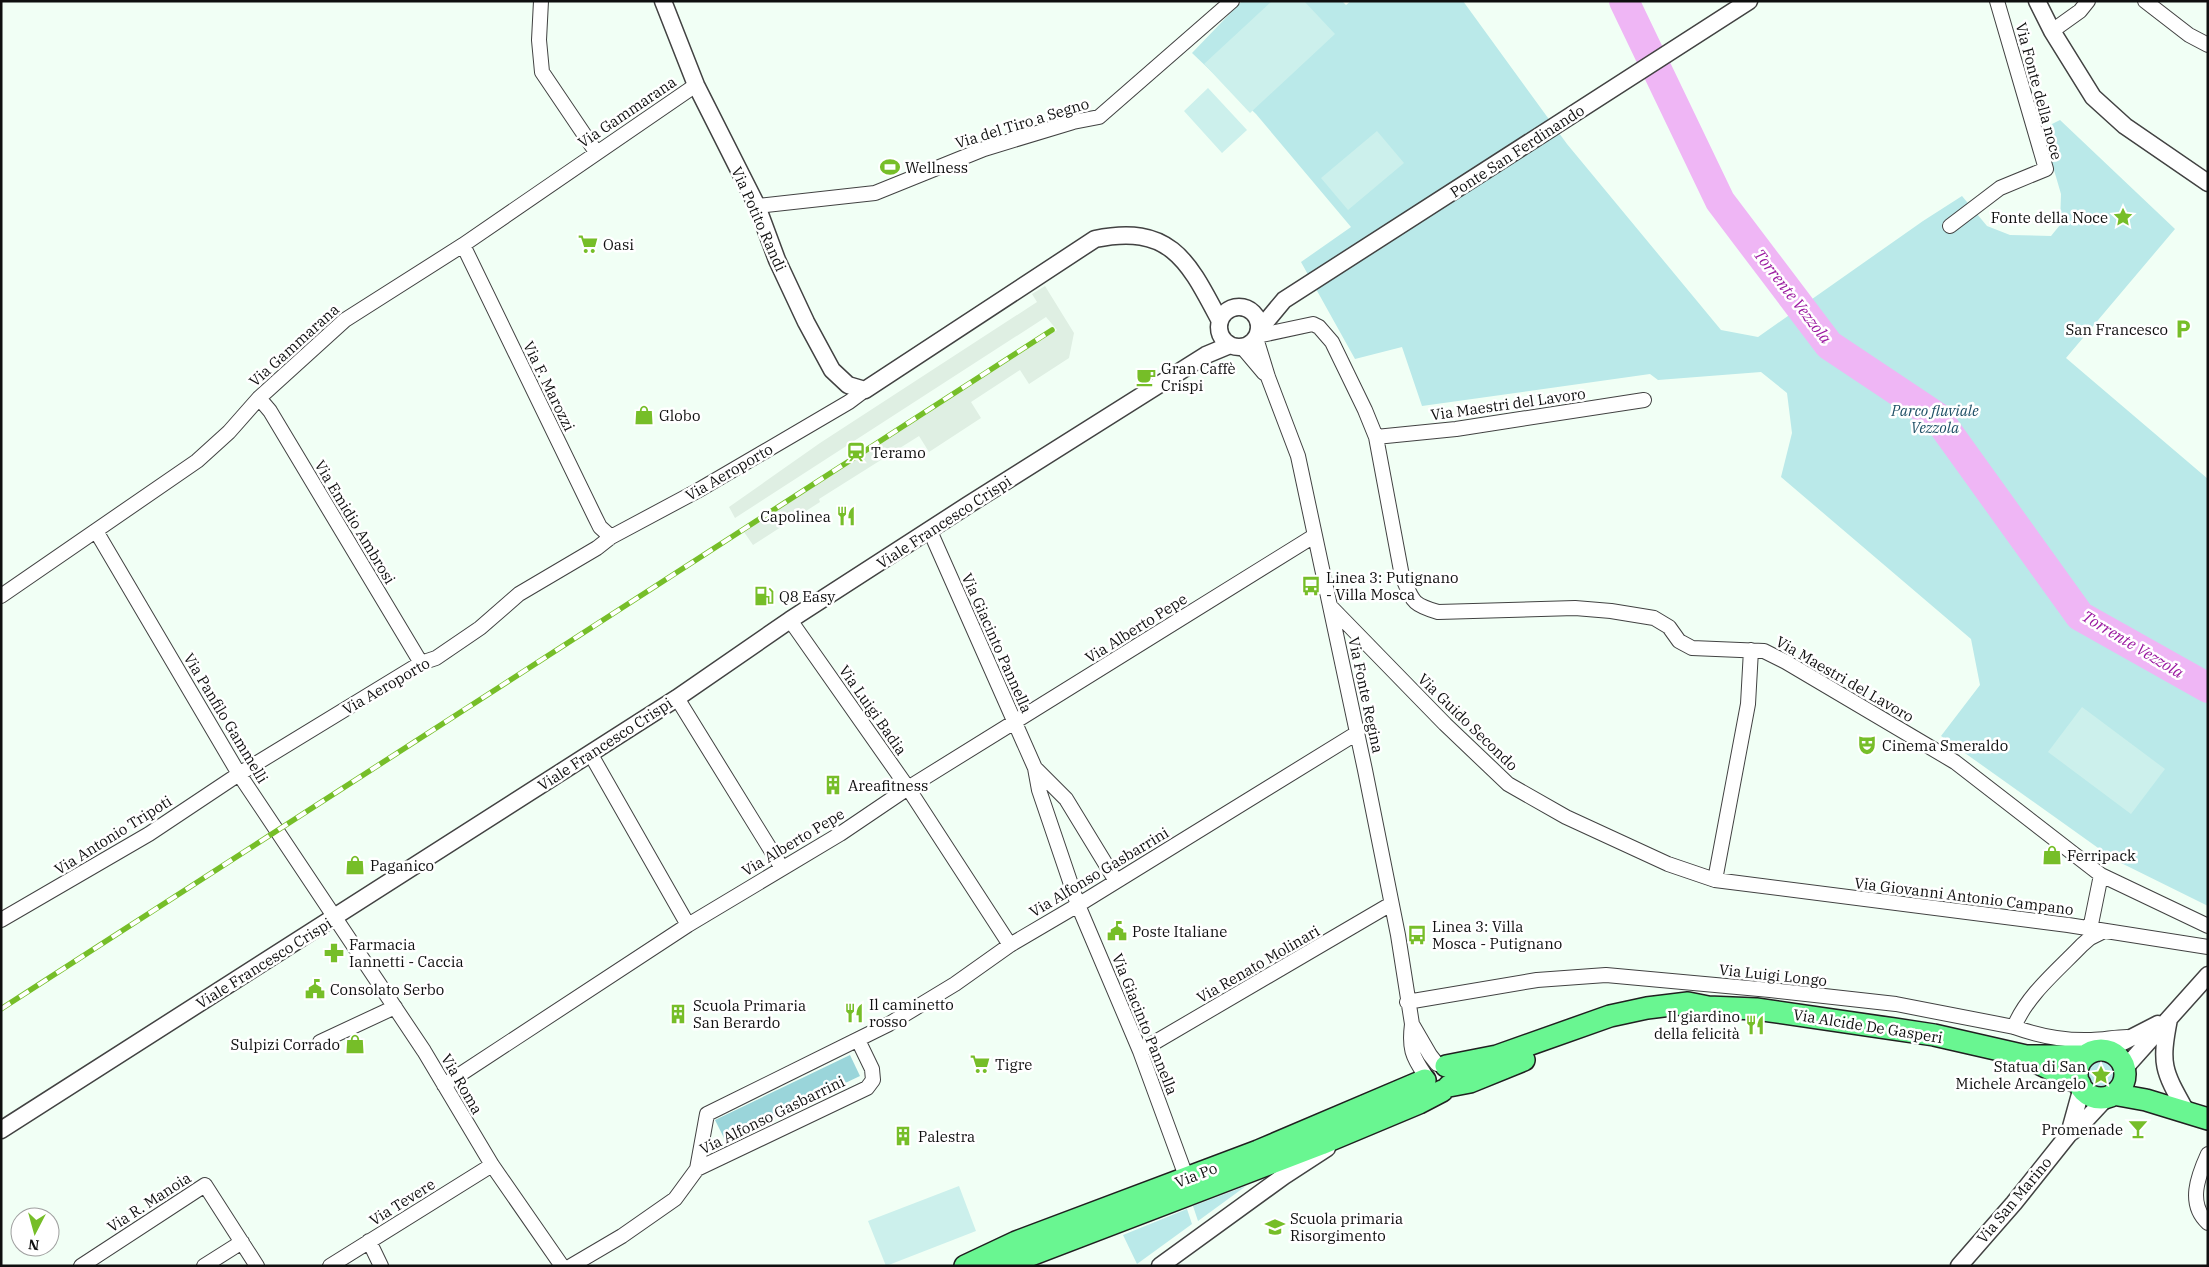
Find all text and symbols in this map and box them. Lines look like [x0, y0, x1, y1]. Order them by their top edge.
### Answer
street label: Via Fonte della noce [2012, 20, 2066, 162]
street label: Via Gammarana [574, 72, 680, 152]
street label: Via del Tiro a Segno [953, 94, 1091, 152]
street label: Ponte San Ferdinando [1446, 100, 1588, 202]
sports icon: Wellness [879, 156, 901, 178]
place label: Wellness [905, 158, 968, 177]
street label: Via Potito Randi [727, 164, 791, 275]
place icon: Fonte della Noce [2112, 206, 2134, 228]
place label: Fonte della Noce [1991, 208, 2108, 227]
supermarket icon: Oasi [577, 233, 599, 255]
place label: Oasi [603, 235, 634, 254]
water label: Torrente Vezzola [1750, 245, 1836, 348]
street label: Via Gammarana [245, 300, 343, 390]
parking icon: San Francesco [2172, 318, 2194, 340]
place label: San Francesco [2065, 320, 2168, 339]
street label: Via F. Marozzi [519, 338, 579, 434]
place label: Gran Caffè Crispi [1161, 359, 1236, 395]
cafe icon: Gran Caffè Crispi [1135, 366, 1157, 388]
street label: Via Maestri del Lavoro [1429, 384, 1587, 424]
park label: Parco fluviale Vezzola [1890, 401, 1979, 437]
shop icon: Globo [633, 404, 655, 426]
place label: Globo [659, 406, 700, 425]
street label: Via Aeroporto [682, 439, 776, 505]
station icon: Teramo [845, 441, 867, 463]
place label: Teramo [871, 443, 926, 462]
street label: Via Emidio Ambrosi [310, 457, 400, 588]
street label: Viale Francesco Crispi [873, 471, 1015, 573]
restaurant icon: Capolinea [835, 505, 857, 527]
place label: Capolinea [760, 507, 831, 526]
place label: Linea 3: Putignano - Villa Mosca [1326, 568, 1459, 604]
street label: Via Giacinto Pannella [958, 570, 1036, 716]
bus stop icon: Linea 3: Putignano - Villa Mosca [1300, 575, 1322, 597]
fuel station icon: Q8 Easy [753, 585, 775, 607]
place label: Q8 Easy [779, 587, 835, 606]
street label: Via Alberto Pepe [1082, 589, 1190, 667]
water label: Torrente Vezzola [2079, 606, 2188, 682]
street label: Via Maestri del Lavoro [1773, 632, 1917, 726]
street label: Via Fonte Regina [1344, 635, 1388, 755]
street label: Via Panfilo Gammelli [180, 649, 273, 787]
street label: Via Aeroporto [339, 653, 433, 719]
street label: Via Luigi Badia [835, 661, 911, 759]
street label: Via Guido Secondo [1414, 669, 1522, 775]
street label: Viale Francesco Crispi [534, 693, 676, 795]
theatre icon: Cinema Smeraldo [1856, 734, 1878, 756]
place label: Cinema Smeraldo [1882, 736, 2008, 755]
building icon: Areafitness [822, 774, 844, 796]
place label: Areafitness [848, 776, 928, 795]
street label: Via Antonio Tripoti [51, 791, 175, 879]
street label: Via Alberto Pepe [738, 804, 848, 880]
street label: Via Alfonso Gasbarrini [1026, 823, 1172, 921]
shop icon: Ferripack [2041, 844, 2063, 866]
place label: Ferripack [2067, 846, 2136, 865]
shop icon: Paganico [344, 854, 366, 876]
place label: Paganico [370, 856, 434, 875]
street label: Via Giovanni Antonio Campano [1853, 873, 2075, 919]
street label: Viale Francesco Crispi [193, 913, 336, 1013]
place label: Linea 3: Villa Mosca - Putignano [1432, 917, 1562, 953]
public building icon: Poste Italiane [1106, 920, 1128, 942]
street label: Via Renato Molinari [1193, 921, 1323, 1007]
place label: Poste Italiane [1132, 922, 1227, 941]
bus stop icon: Linea 3: Villa Mosca - Putignano [1406, 924, 1428, 946]
place label: Farmacia Iannetti - Caccia [349, 935, 464, 971]
pharmacy icon: Farmacia Iannetti - Caccia [323, 942, 345, 964]
street label: Via Giacinto Pannella [1108, 951, 1182, 1097]
street label: Via Luigi Longo [1718, 960, 1828, 990]
public building icon: Consolato Serbo [304, 978, 326, 1000]
place label: Consolato Serbo [330, 980, 444, 999]
place label: Il caminetto rosso [869, 995, 954, 1031]
place label: Scuola Primaria San Berardo [693, 996, 806, 1032]
restaurant icon: Il caminetto rosso [843, 1002, 865, 1024]
building icon: Scuola Primaria San Berardo [667, 1003, 689, 1025]
street label: Via Alcide De Gasperi [1792, 1005, 1944, 1047]
place label: Il giardino della felicità [1654, 1007, 1740, 1043]
restaurant icon: Il giardino della felicità [1744, 1014, 1766, 1036]
shop icon: Sulpizi Corrado [344, 1033, 366, 1055]
place label: Sulpizi Corrado [231, 1035, 340, 1054]
street label: Via Roma [437, 1050, 487, 1118]
supermarket icon: Tigre [969, 1053, 991, 1075]
place label: Tigre [995, 1055, 1032, 1074]
place label: Statua di San Michele Arcangelo [1956, 1057, 2086, 1093]
place icon: Statua di San Michele Arcangelo [2090, 1064, 2112, 1086]
street label: Via Alfonso Gasbarrini [696, 1071, 848, 1158]
bar icon: Promenade [2127, 1118, 2149, 1140]
place label: Promenade [2041, 1120, 2123, 1139]
building icon: Palestra [892, 1125, 914, 1147]
place label: Palestra [918, 1127, 975, 1146]
street label: Via San Marino [1972, 1153, 2056, 1247]
street label: Via Po [1172, 1158, 1220, 1192]
street label: Via R. Manoia [103, 1168, 195, 1236]
street label: Via Tevere [366, 1174, 438, 1230]
north arrow [10, 1207, 60, 1257]
place label: Scuola primaria Risorgimento [1290, 1209, 1403, 1245]
school or university icon: Scuola primaria Risorgimento [1264, 1216, 1286, 1238]
text: N [27, 1235, 40, 1254]

